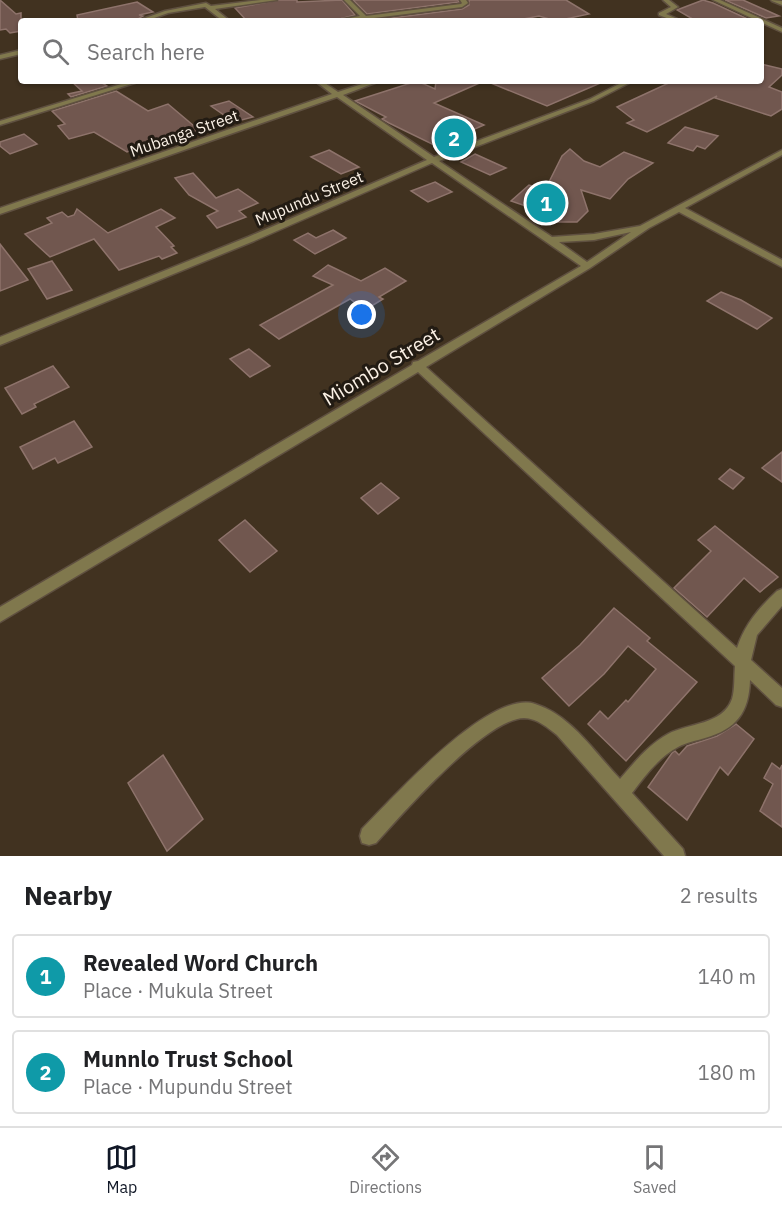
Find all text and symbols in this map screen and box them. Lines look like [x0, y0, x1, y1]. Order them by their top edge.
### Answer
search box [18, 18, 764, 84]
icon: search [39, 35, 72, 68]
text: Search here [87, 37, 205, 66]
street label: Mubanga Street [127, 105, 241, 161]
pin: 2 [434, 116, 474, 160]
street label: Mupundu Street [252, 166, 366, 230]
pin: 1 [526, 180, 566, 226]
your location [347, 300, 376, 329]
street label: Miombo Street [317, 320, 445, 412]
text: Nearby [24, 878, 112, 912]
text: 2 results [680, 882, 758, 909]
text: Revealed Word Church [83, 948, 318, 977]
text: 1 [40, 963, 52, 990]
text: 140 m [698, 963, 756, 990]
text: Place · Mukula Street [83, 977, 273, 1004]
text: Munnlo Trust School [83, 1044, 293, 1073]
text: 2 [40, 1059, 52, 1086]
text: 180 m [698, 1059, 756, 1086]
text: Place · Mupundu Street [83, 1073, 293, 1100]
tab: Map [105, 1141, 138, 1197]
tab: Directions [349, 1141, 422, 1197]
tab: Saved [633, 1141, 677, 1197]

